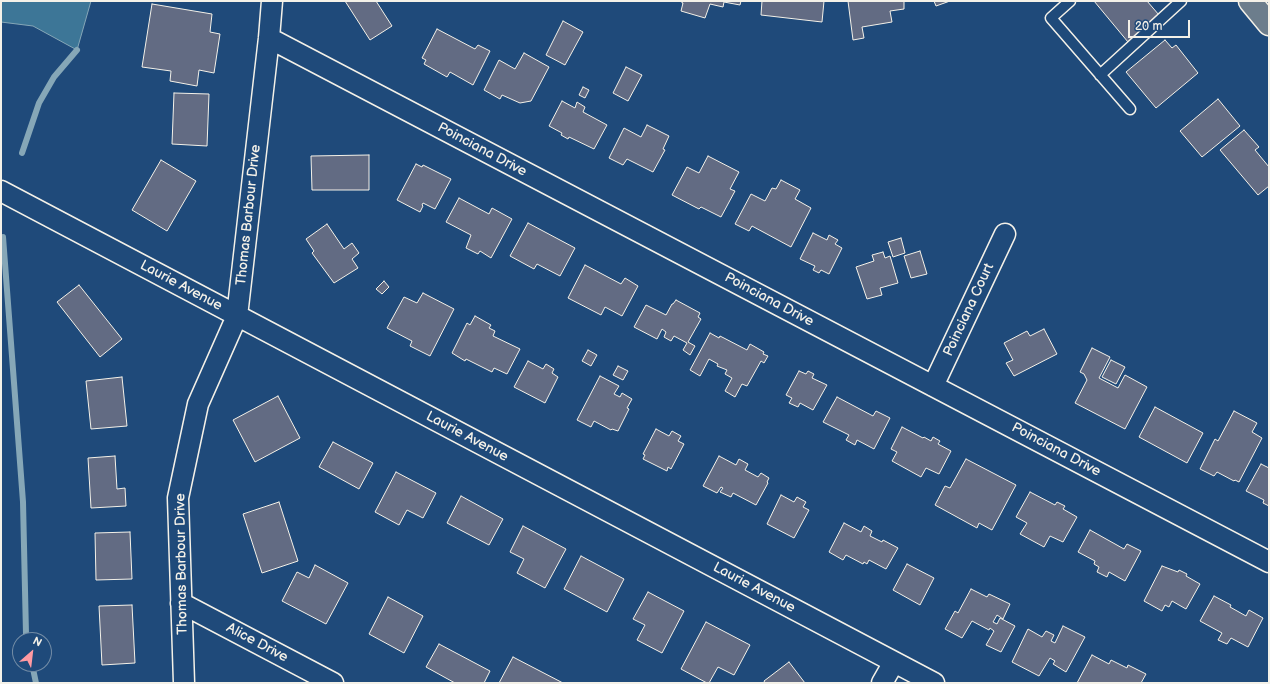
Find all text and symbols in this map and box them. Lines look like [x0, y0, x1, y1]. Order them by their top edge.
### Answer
scale bar [1130, 12, 1192, 38]
text: 20 m [1135, 19, 1162, 34]
street label: Poinciana Drive [435, 119, 529, 181]
street label: Thomas Barbour Drive [233, 144, 265, 286]
street label: Laurie Avenue [137, 257, 225, 315]
street label: Poinciana Court [940, 261, 998, 359]
street label: Poinciana Drive [722, 269, 816, 331]
street label: Laurie Avenue [423, 408, 511, 466]
street label: Poinciana Drive [1009, 419, 1103, 481]
street label: Thomas Barbour Drive [172, 493, 192, 635]
street label: Laurie Avenue [710, 559, 798, 617]
street label: Alice Drive [223, 620, 291, 666]
north arrow [12, 632, 52, 672]
text: N [31, 634, 44, 650]

